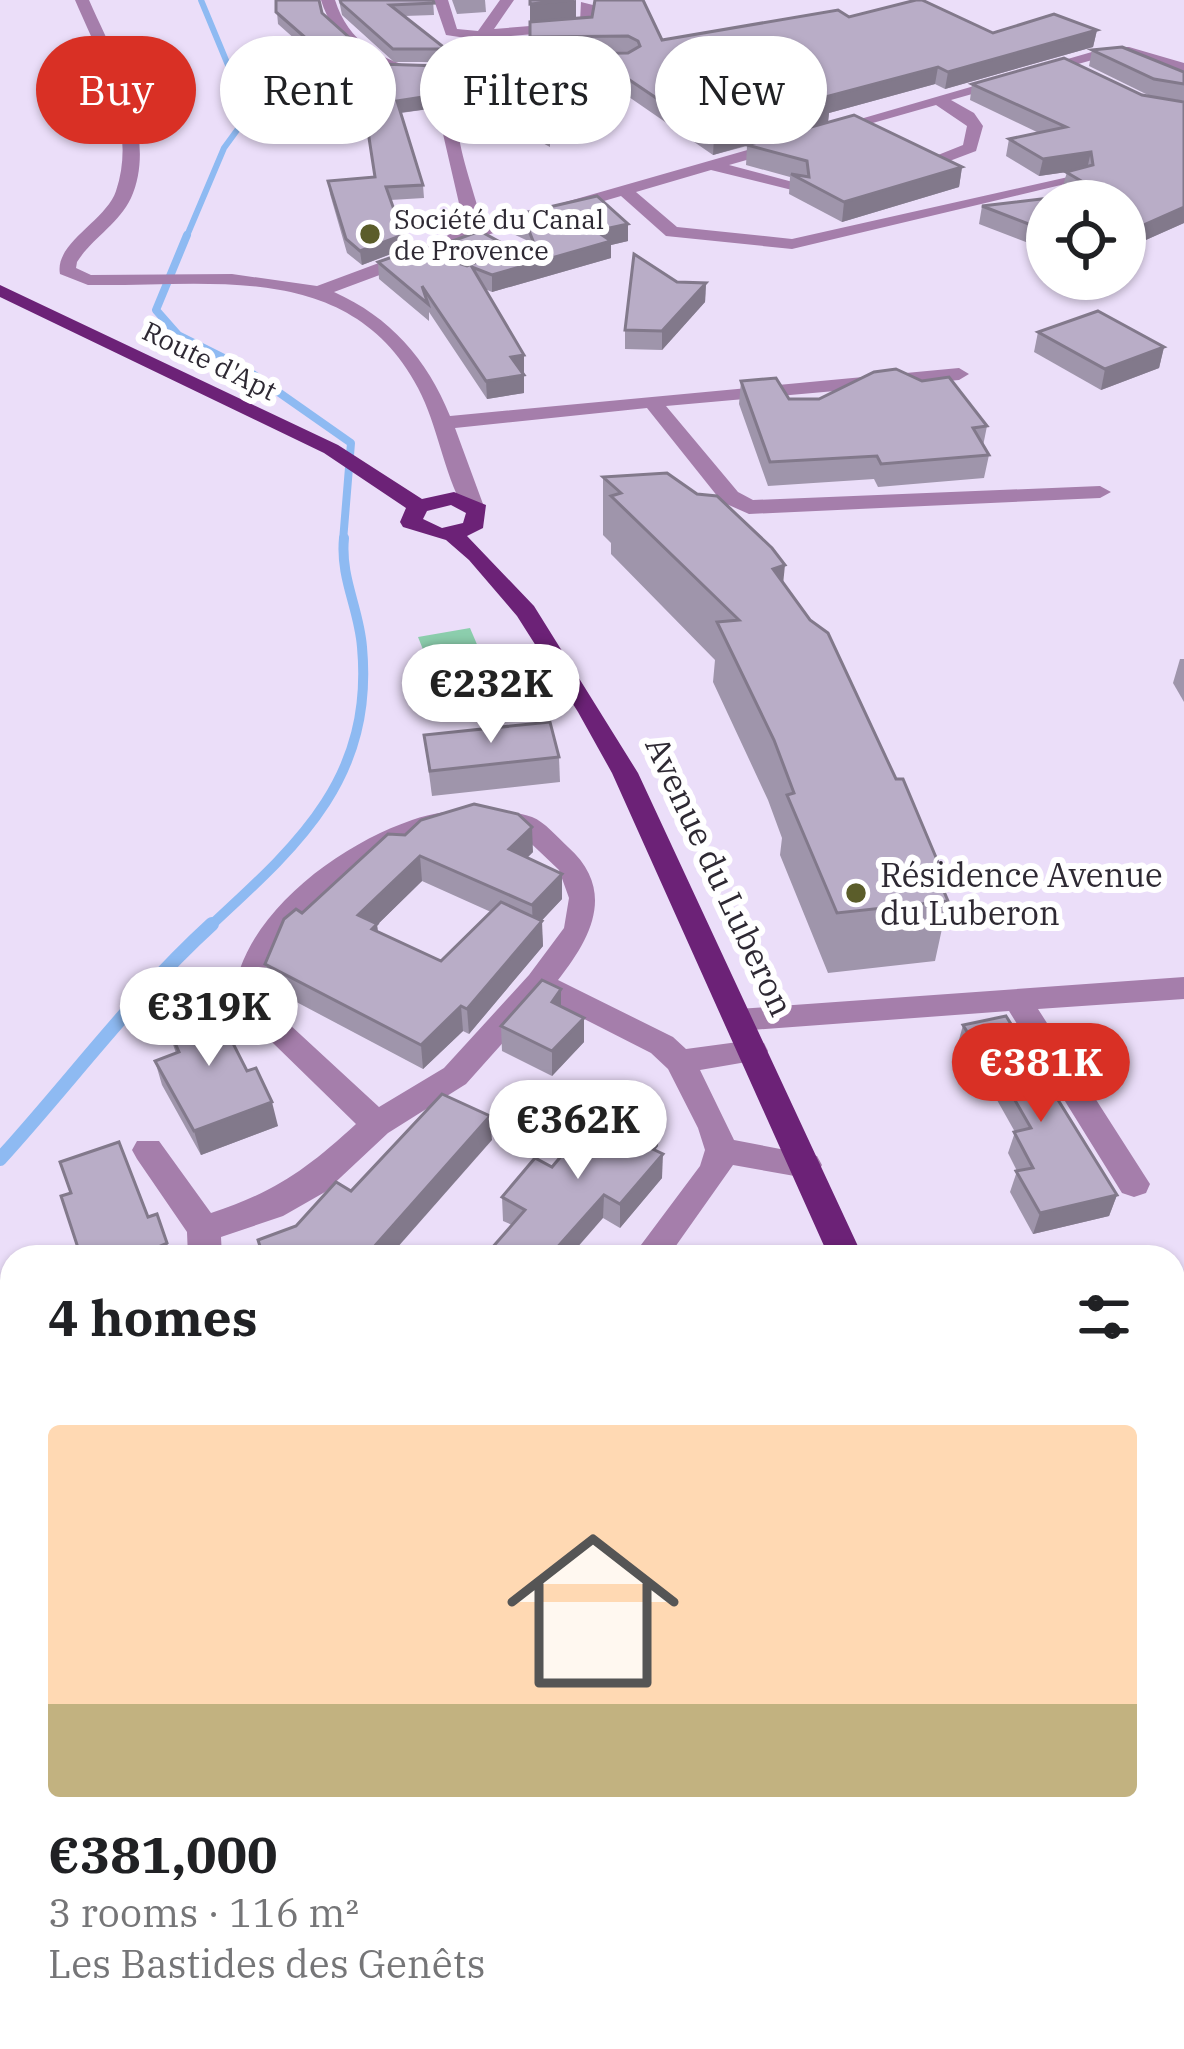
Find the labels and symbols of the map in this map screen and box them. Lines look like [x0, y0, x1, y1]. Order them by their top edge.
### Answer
place label: Société du Canal de Provence [394, 201, 604, 267]
marker: Société du Canal de Provence [357, 221, 383, 247]
street label: Route d'Apt [137, 313, 283, 407]
pin: €232K [407, 644, 575, 746]
street label: Avenue du Luberon [636, 729, 804, 1023]
place label: Résidence Avenue du Luberon [880, 853, 1163, 934]
marker: Résidence Avenue du Luberon [843, 880, 869, 906]
pin: €319K [125, 967, 293, 1069]
pin: €381K [957, 1023, 1125, 1125]
pin: €362K [494, 1080, 662, 1182]

